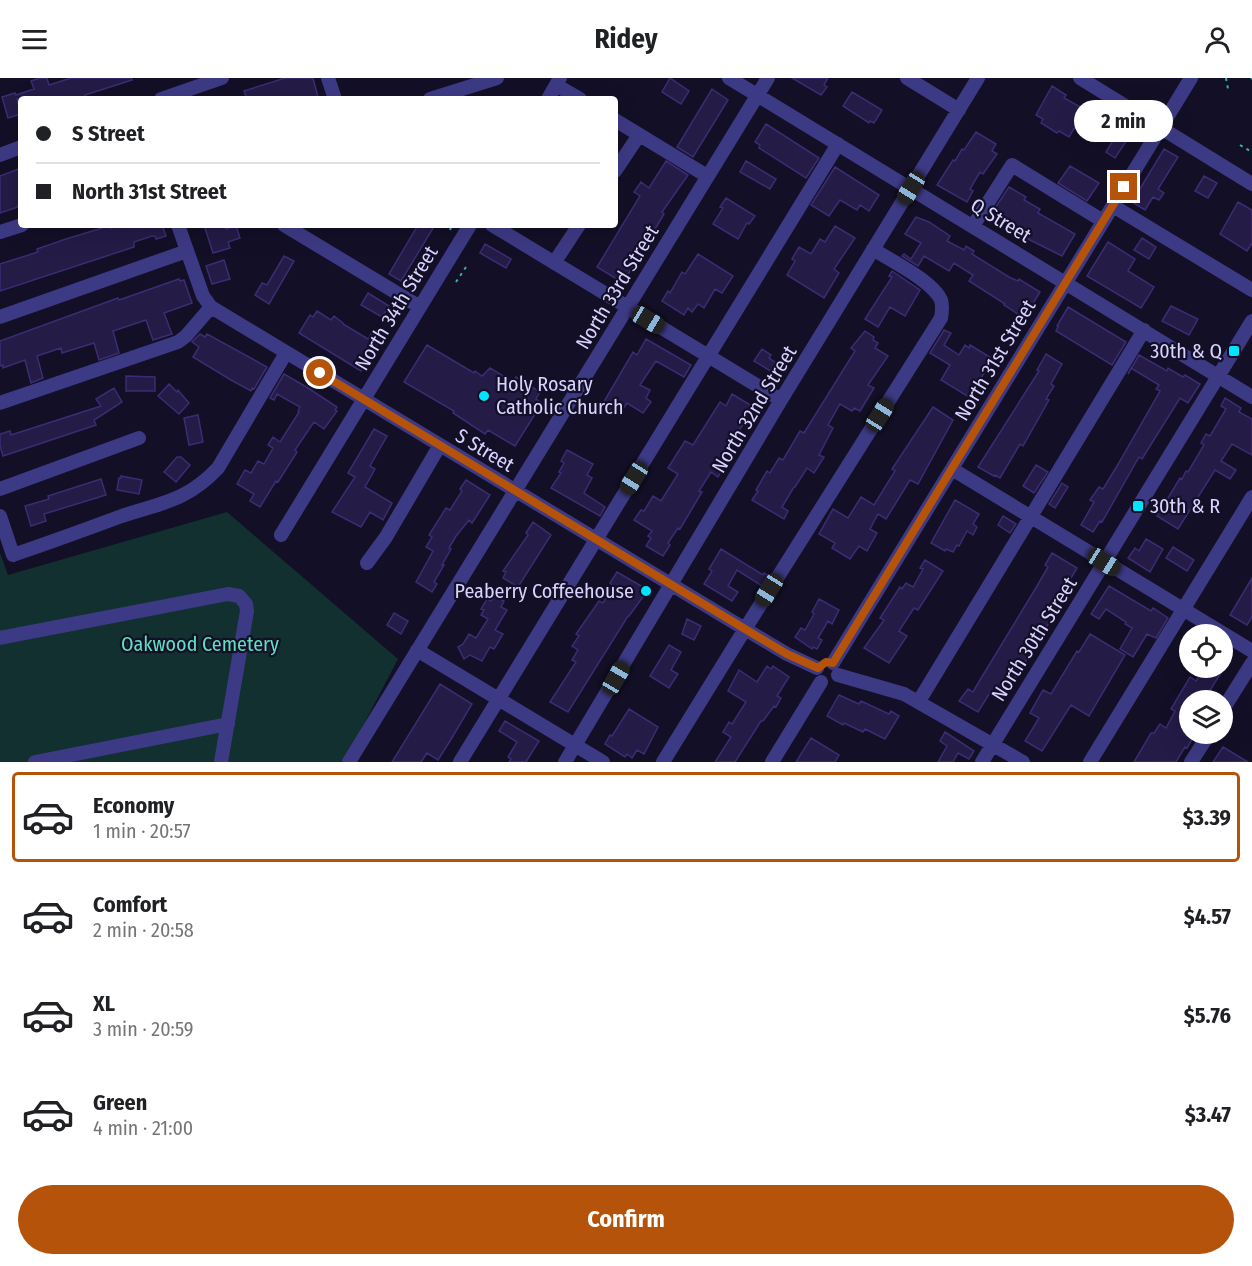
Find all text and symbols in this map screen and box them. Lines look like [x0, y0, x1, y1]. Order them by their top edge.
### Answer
icon: menu [18, 23, 51, 56]
text: Ridey [594, 23, 658, 55]
icon: person [1201, 23, 1234, 56]
callout: 2 min [1074, 100, 1174, 142]
text: 2 min [1101, 109, 1146, 133]
text: S Street [72, 120, 145, 147]
car [894, 168, 928, 208]
route end [1110, 173, 1137, 200]
text: North 31st Street [72, 178, 227, 205]
street label: Q Street [966, 193, 1036, 248]
street label: North 33rd Street [571, 220, 664, 353]
street label: North 34th Street [349, 241, 443, 375]
street label: North 31st Street [950, 295, 1041, 425]
car [628, 303, 668, 337]
place label: 30th & Q [1150, 339, 1222, 363]
street label: North 32nd Street [707, 341, 802, 477]
marker: 30th & Q [1227, 344, 1241, 358]
route start [306, 359, 333, 386]
place label: Holy Rosary Catholic Church [496, 372, 623, 419]
marker: Holy Rosary Catholic Church [477, 389, 491, 403]
car [863, 395, 897, 435]
street label: S Street [451, 423, 519, 477]
car [617, 458, 651, 498]
place label: 30th & R [1150, 494, 1220, 518]
marker: 30th & R [1131, 499, 1145, 513]
car [1084, 545, 1124, 579]
car [752, 570, 786, 610]
street label: North 30th Street [986, 572, 1082, 705]
place label: Peaberry Coffeehouse [455, 579, 634, 603]
marker: Peaberry Coffeehouse [639, 584, 653, 598]
map controls [1179, 624, 1233, 744]
button: locate [1179, 624, 1233, 678]
park label: Oakwood Cemetery [121, 632, 279, 656]
car [599, 658, 633, 698]
button: layers [1179, 690, 1233, 744]
icon: car [21, 790, 75, 844]
text: Economy [93, 792, 174, 819]
text: $3.39 [1183, 804, 1231, 831]
text: 1 min · 20:57 [93, 819, 191, 843]
icon: car [21, 889, 75, 943]
text: Comfort [93, 891, 167, 918]
text: $4.57 [1184, 903, 1231, 930]
text: 2 min · 20:58 [93, 918, 194, 942]
icon: car [21, 988, 75, 1042]
text: XL [93, 990, 115, 1017]
text: $5.76 [1184, 1002, 1231, 1029]
text: 3 min · 20:59 [93, 1017, 193, 1041]
icon: car [21, 1087, 75, 1141]
text: Green [93, 1089, 147, 1116]
text: $3.47 [1185, 1101, 1231, 1128]
text: 4 min · 21:00 [93, 1116, 193, 1140]
button: Confirm [18, 1185, 1234, 1254]

